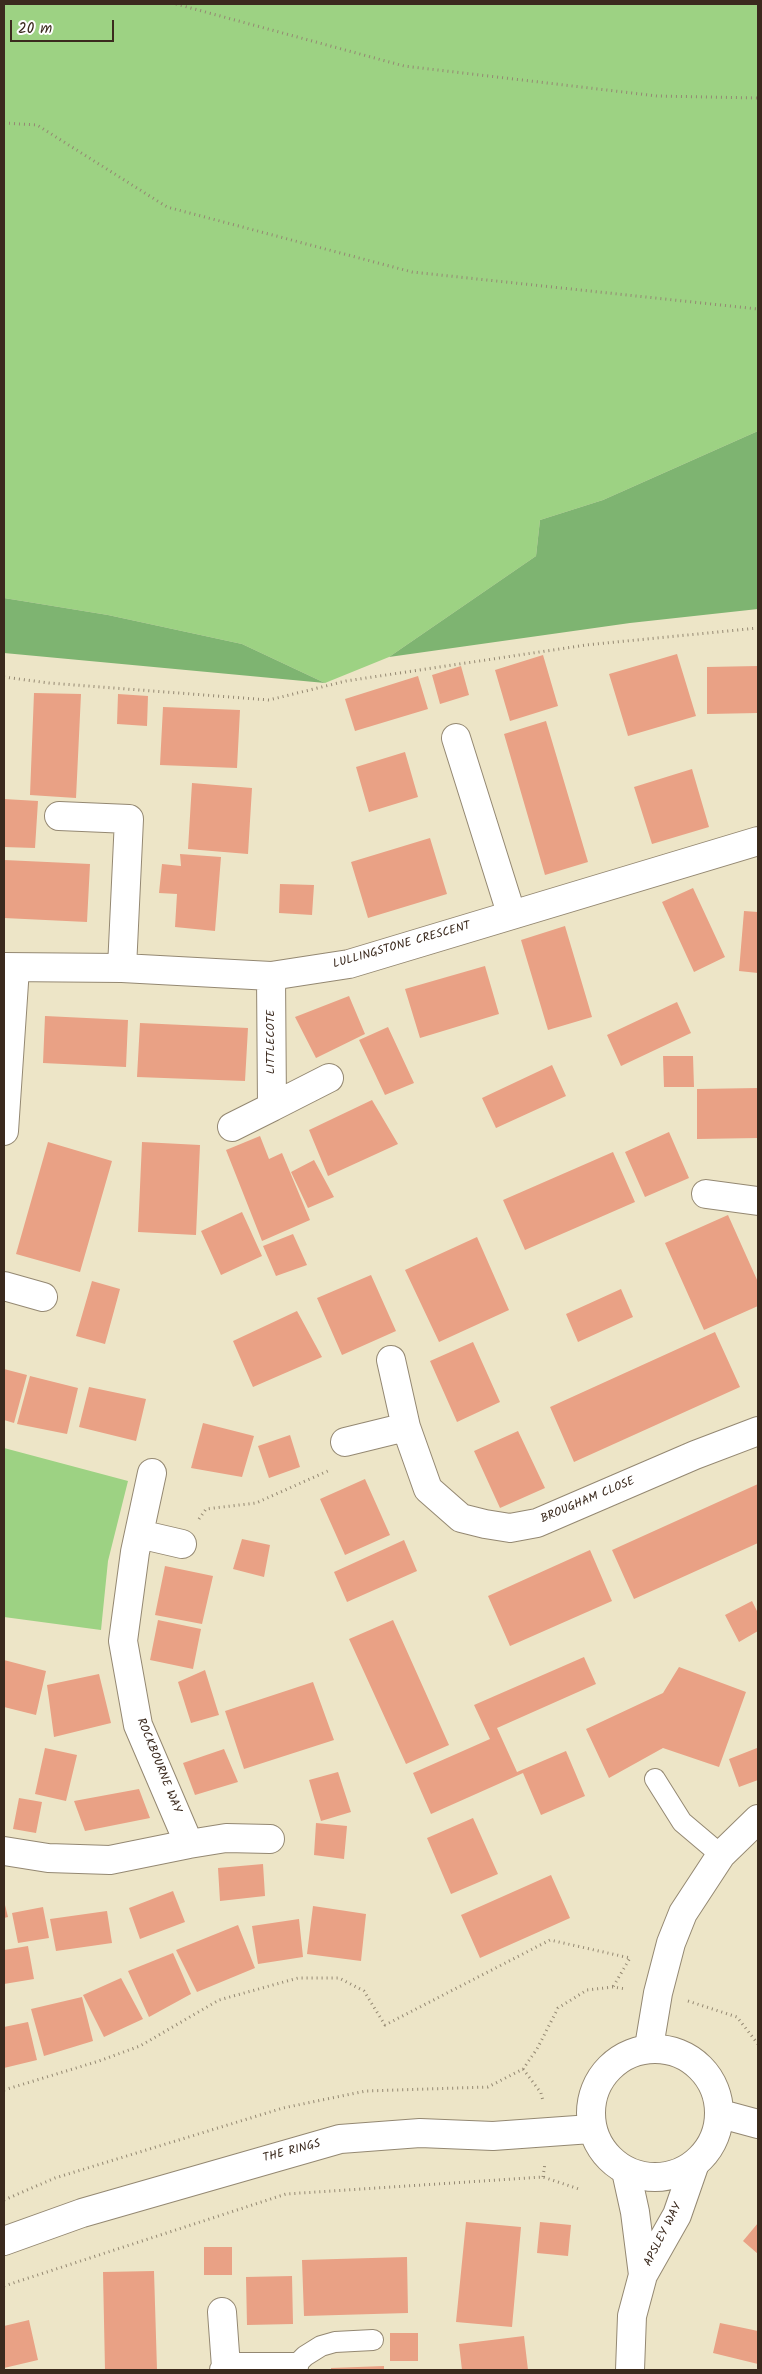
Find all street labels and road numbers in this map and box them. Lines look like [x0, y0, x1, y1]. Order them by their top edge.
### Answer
street label: LULLINGSTONE CRESCENT [332, 919, 472, 973]
street label: LITTLECOTE [265, 1010, 279, 1074]
street label: BROUGHAM CLOSE [539, 1475, 637, 1527]
street label: ROCKBOURNE WAY [132, 1716, 184, 1816]
street label: THE RINGS [262, 2137, 322, 2167]
street label: APSLEY WAY [642, 2201, 686, 2269]

